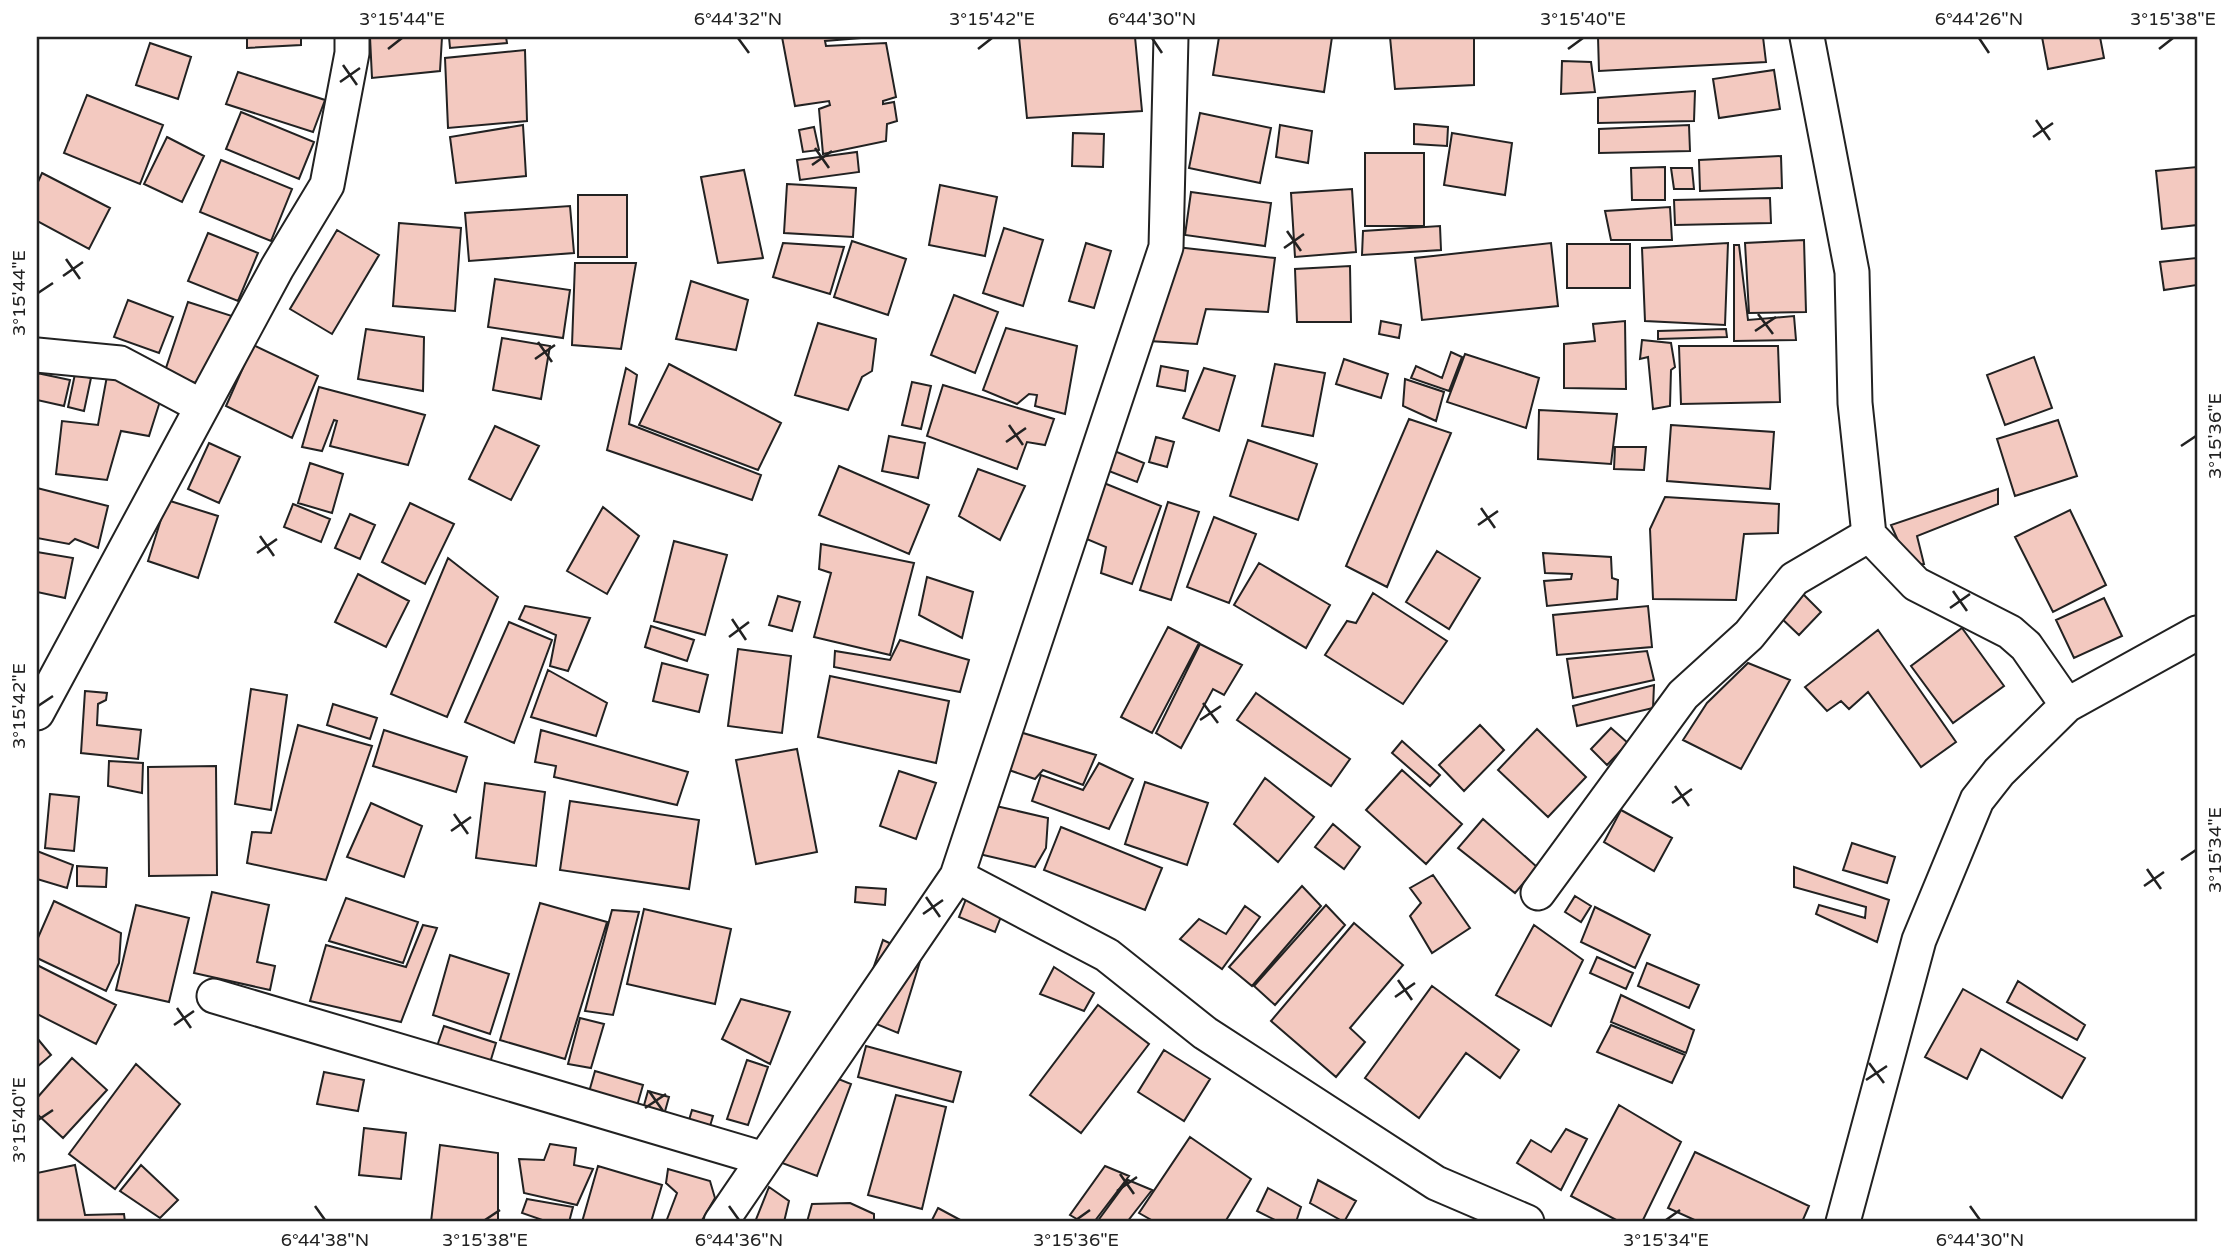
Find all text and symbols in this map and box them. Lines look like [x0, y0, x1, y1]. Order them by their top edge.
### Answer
text: 3°15'44"E [359, 8, 445, 30]
text: 6°44'32"N [694, 8, 782, 30]
text: 3°15'42"E [949, 8, 1035, 30]
text: 6°44'30"N [1108, 8, 1196, 30]
text: 3°15'40"E [1540, 8, 1626, 30]
text: 6°44'26"N [1935, 8, 2023, 30]
text: 3°15'38"E [2130, 8, 2216, 30]
text: 3°15'44"E [8, 250, 30, 336]
text: 3°15'36"E [2204, 393, 2226, 479]
text: 3°15'42"E [8, 663, 30, 749]
text: 3°15'34"E [2204, 807, 2226, 893]
text: 3°15'40"E [8, 1077, 30, 1163]
text: 6°44'38"N [281, 1229, 369, 1251]
text: 3°15'38"E [442, 1229, 528, 1251]
text: 6°44'36"N [695, 1229, 783, 1251]
text: 3°15'36"E [1033, 1229, 1119, 1251]
text: 3°15'34"E [1623, 1229, 1709, 1251]
text: 6°44'30"N [1936, 1229, 2024, 1251]

